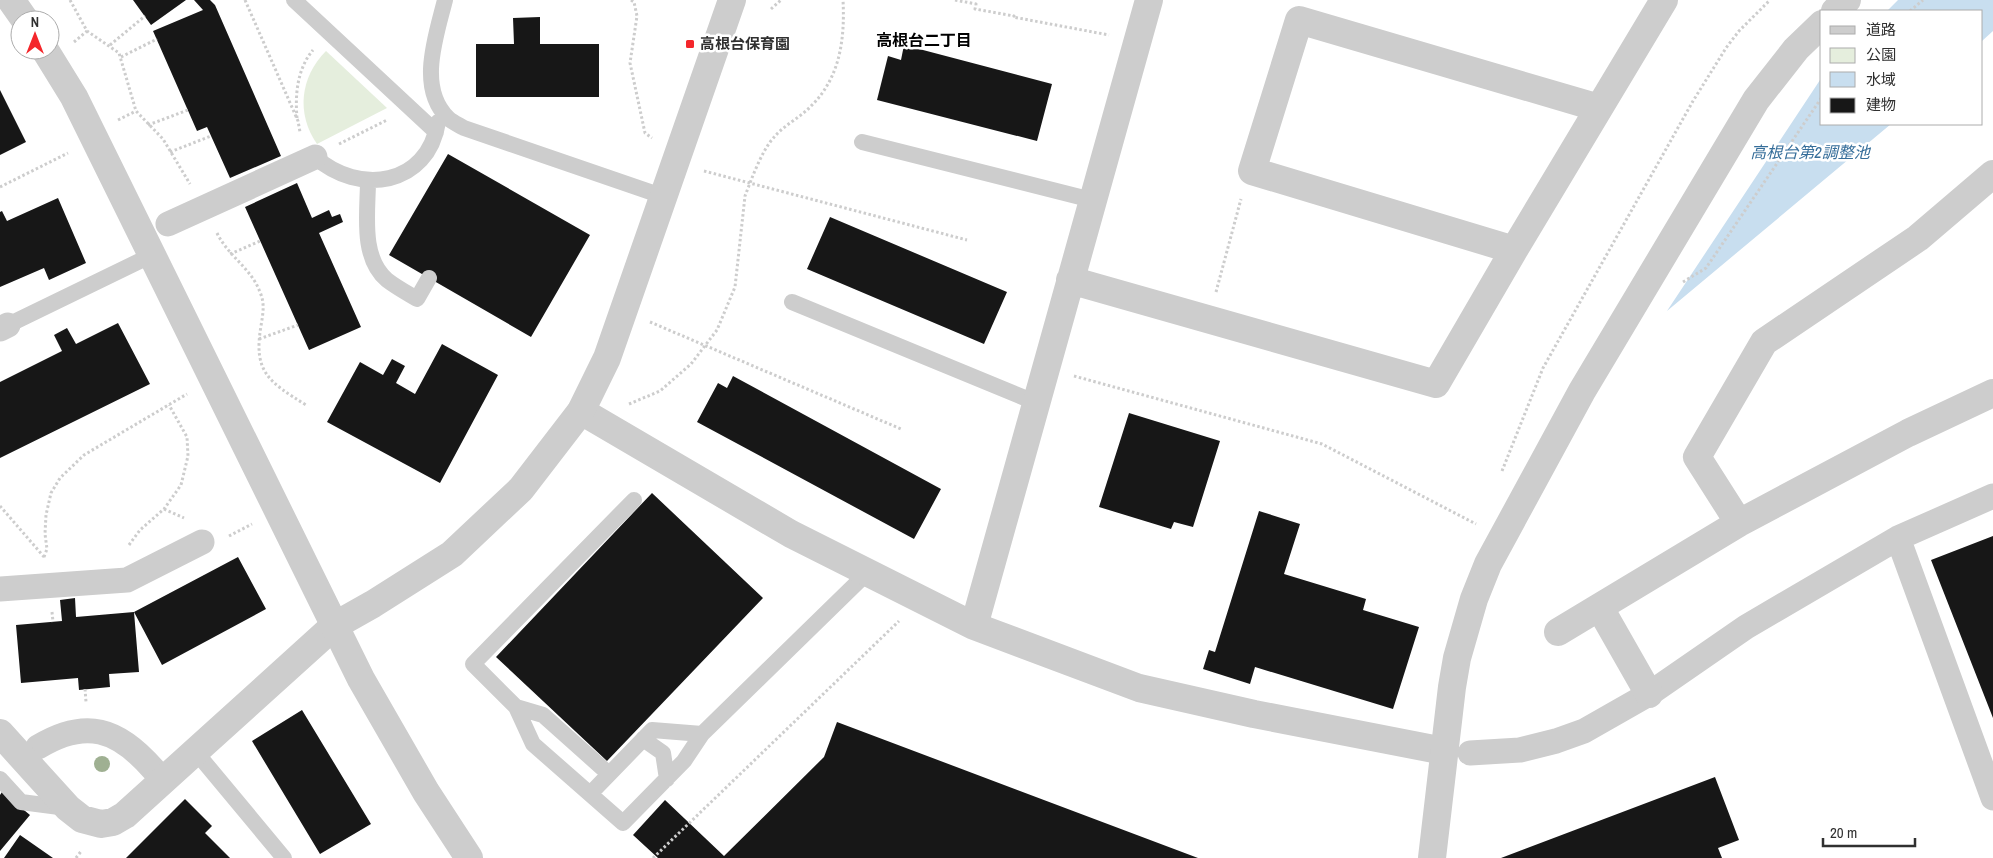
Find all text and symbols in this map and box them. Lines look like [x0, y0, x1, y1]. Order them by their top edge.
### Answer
north arrow [10, 10, 60, 60]
legend [1820, 10, 1983, 125]
text: N [31, 13, 39, 31]
text: 道路 [1866, 19, 1896, 40]
district label: 高根台二丁目 [876, 29, 972, 51]
place label: 高根台保育園 [700, 33, 790, 54]
marker: 高根台保育園 [684, 38, 696, 50]
text: 公園 [1866, 44, 1896, 65]
text: 水域 [1866, 69, 1896, 90]
text: 建物 [1866, 94, 1896, 115]
water label: 高根台第2調整池 [1750, 141, 1872, 163]
scale bar [1823, 816, 1916, 848]
text: 20 m [1830, 822, 1857, 843]

